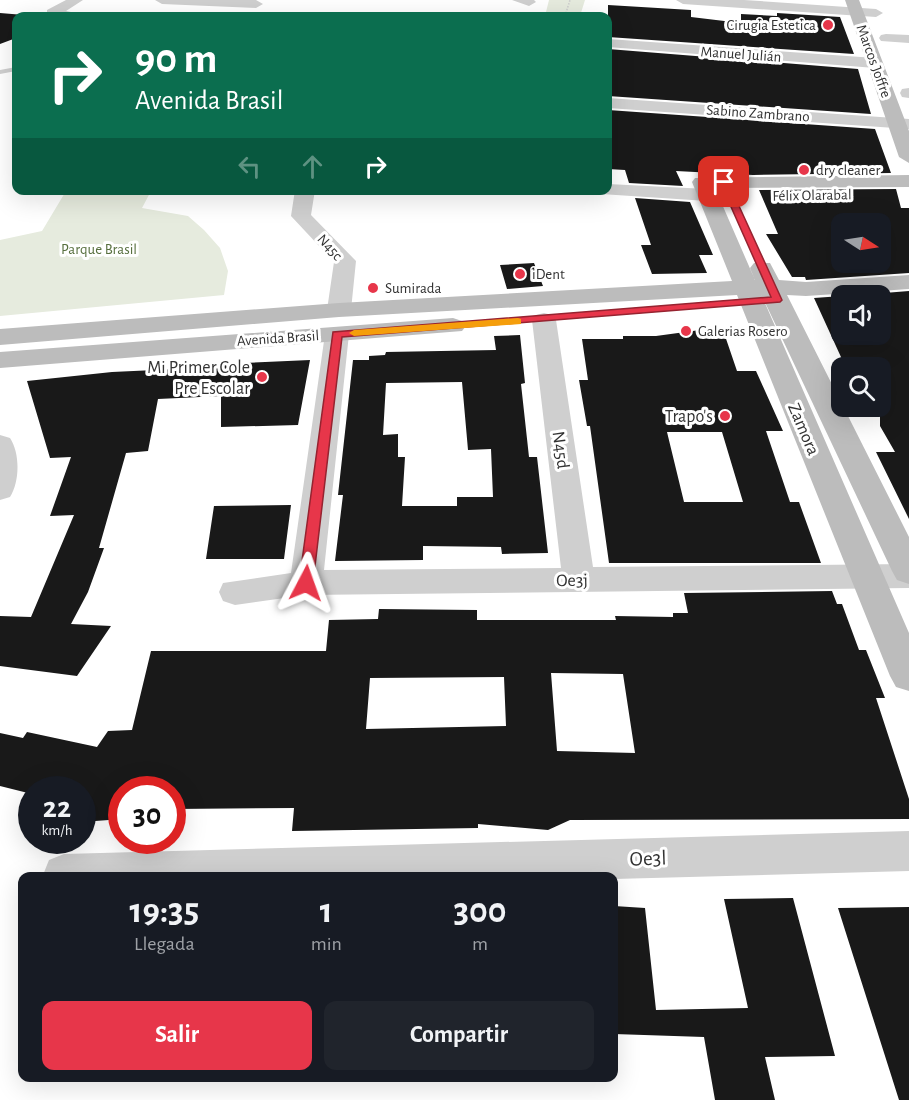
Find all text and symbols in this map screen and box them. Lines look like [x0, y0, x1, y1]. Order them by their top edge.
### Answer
place label: Cirugia Estetica [726, 18, 816, 33]
marker: Cirugia Estetica [821, 18, 835, 32]
street label: Marcos Joffre [853, 23, 894, 100]
icon: right [36, 36, 114, 114]
text: 90 m [135, 38, 217, 80]
street label: Manuel Julián [700, 44, 782, 65]
text: Avenida Brasil [135, 87, 283, 114]
street label: Sabino Zambrano [706, 102, 810, 125]
icon: left [233, 150, 266, 183]
icon: ahead [296, 150, 329, 183]
icon: right [359, 150, 392, 183]
pin [698, 156, 749, 207]
marker: dry cleaner [797, 163, 811, 177]
place label: dry cleaner [816, 163, 881, 178]
icon: arrive [707, 165, 740, 198]
street label: Félix Olarabal [772, 187, 852, 204]
north arrow [831, 213, 891, 273]
map controls [831, 213, 891, 417]
street label: N45c [314, 231, 345, 263]
park label: Parque Brasil [61, 242, 137, 257]
marker: iDent [513, 267, 527, 281]
place label: iDent [532, 267, 565, 282]
marker: Sumirada [366, 281, 380, 295]
place label: Sumirada [385, 281, 442, 296]
button: sound [831, 285, 891, 345]
marker: Galerias Rosero [679, 324, 693, 338]
place label: Galerias Rosero [698, 324, 788, 339]
street label: Avenida Brasil [236, 328, 320, 349]
button: search [831, 357, 891, 417]
place label: Mi Primer Cole Pre Escolar [147, 359, 250, 398]
marker: Mi Primer Cole Pre Escolar [255, 370, 269, 384]
street label: Zamora [784, 401, 822, 458]
place label: Trapo's [665, 408, 713, 426]
marker: Trapo's [718, 409, 732, 423]
street label: N45d [548, 430, 572, 470]
position arrow [274, 551, 338, 615]
street label: Oe3j [556, 572, 588, 590]
speed limit sign: 30 [108, 776, 186, 854]
text: 22 [43, 793, 71, 823]
text: km/h [42, 823, 72, 838]
street label: Oe3l [629, 847, 667, 870]
text: 19:35 [130, 893, 199, 929]
text: 1 [320, 893, 333, 929]
text: 300 [453, 893, 506, 929]
text: Llegada [134, 934, 195, 954]
text: min [311, 934, 342, 954]
text: m [472, 934, 488, 954]
button: Salir [42, 1001, 312, 1070]
button: Compartir [324, 1001, 594, 1070]

